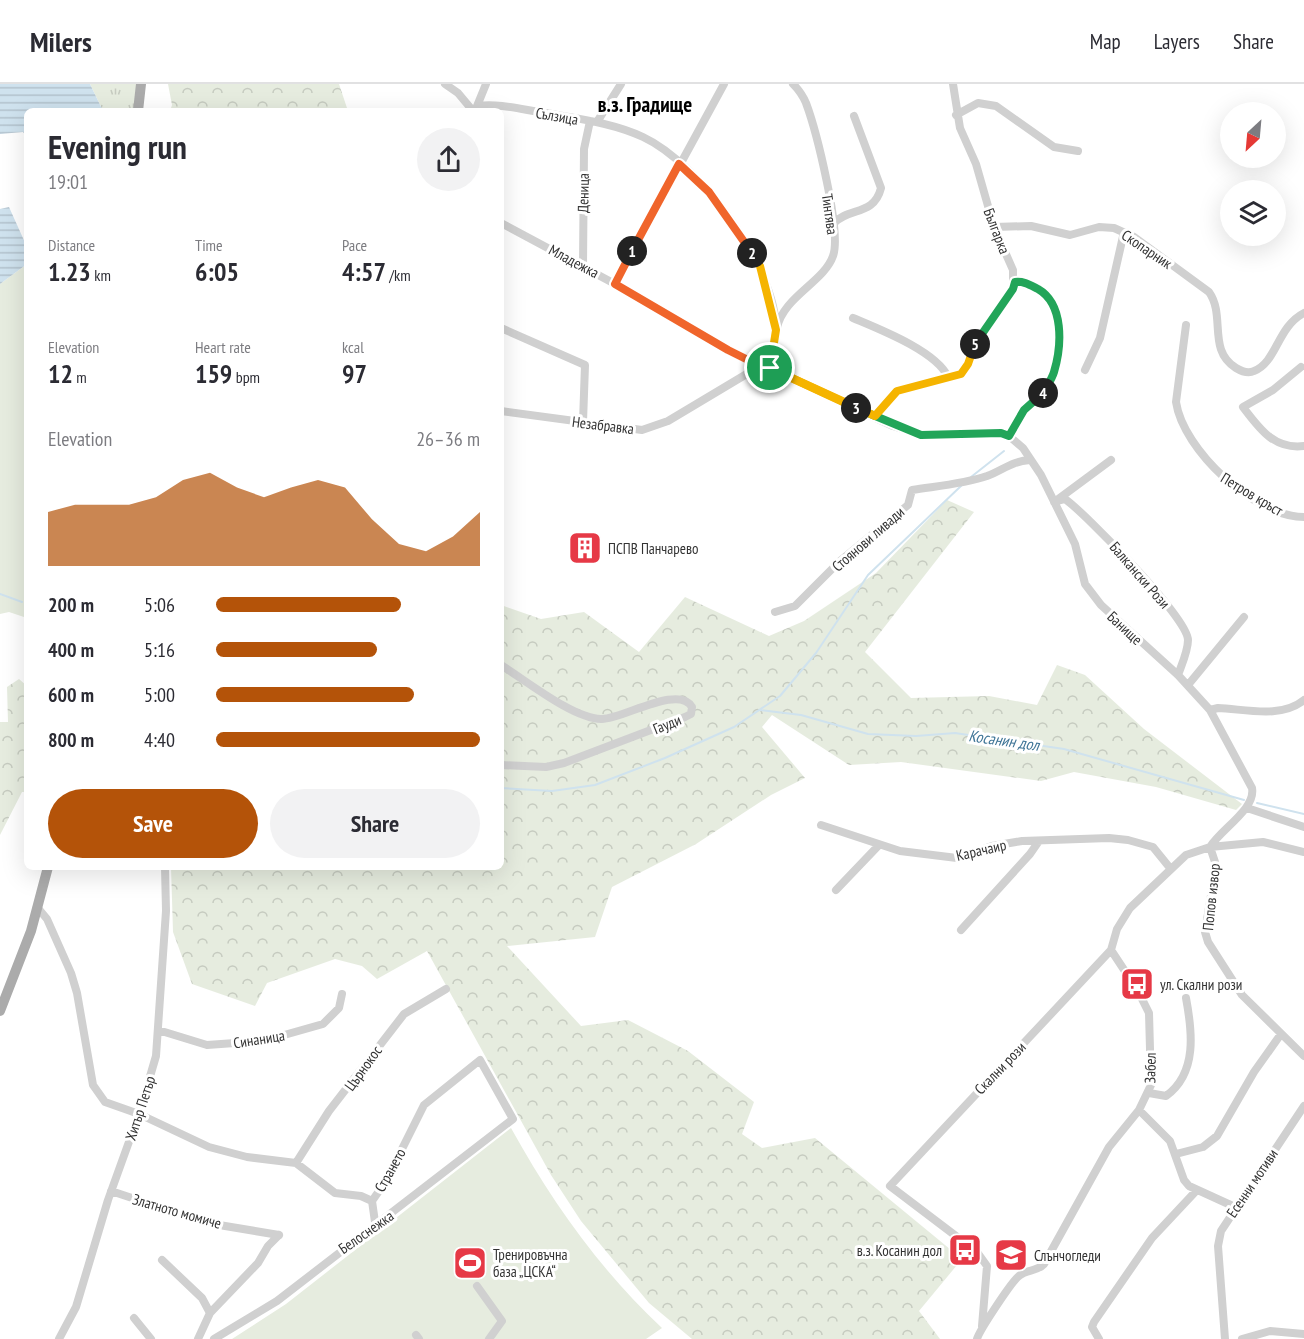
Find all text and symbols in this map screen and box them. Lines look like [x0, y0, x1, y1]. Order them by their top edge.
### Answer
text: Milers [30, 23, 92, 60]
text: Map [1090, 28, 1121, 55]
text: Layers [1154, 28, 1200, 55]
text: Share [1233, 28, 1274, 55]
district label: в.з. Градище [598, 91, 692, 118]
north arrow [1220, 102, 1286, 168]
map controls [1220, 102, 1286, 246]
street label: Сълзица [534, 103, 580, 129]
text: Evening run [48, 125, 187, 168]
button: share [417, 128, 480, 191]
text: 19:01 [48, 169, 88, 195]
street label: Деница [573, 173, 593, 213]
button: layers [1220, 180, 1286, 246]
street label: Тинтява [818, 192, 842, 236]
street label: Българка [980, 205, 1014, 257]
street label: Скопарник [1118, 225, 1176, 273]
text: Distance [48, 235, 95, 255]
text: Time [195, 235, 223, 255]
text: Pace [342, 235, 367, 255]
pin: 1 [617, 236, 647, 266]
pin: 2 [737, 238, 767, 268]
street label: Младежка [546, 240, 602, 282]
text: 1 [628, 241, 636, 261]
text: 2 [748, 243, 756, 263]
text: 1.23 [48, 255, 91, 288]
text: 6:05 [195, 255, 239, 288]
text: 4:57 [342, 255, 386, 288]
text: km [91, 265, 111, 285]
text: /km [386, 265, 411, 285]
pin: 5 [960, 329, 990, 359]
text: 5 [971, 334, 979, 354]
text: Elevation [48, 337, 99, 357]
text: Heart rate [195, 337, 251, 357]
text: kcal [342, 337, 364, 357]
pin [744, 342, 795, 393]
icon: arrive [753, 351, 786, 384]
text: 12 [48, 357, 73, 390]
text: 159 [195, 357, 232, 390]
text: 97 [342, 357, 367, 390]
text: m [73, 367, 87, 387]
text: bpm [232, 367, 260, 387]
pin: 4 [1028, 378, 1058, 408]
text: 4 [1039, 383, 1047, 403]
pin: 3 [841, 393, 871, 423]
text: 3 [852, 398, 860, 418]
street label: Незабравка [571, 412, 635, 438]
text: Elevation [48, 426, 112, 452]
text: 26–36 m [416, 426, 480, 452]
street label: Петров кръст [1217, 468, 1287, 520]
street label: Стоянови ливади [828, 502, 908, 576]
building icon: ПСПВ Панчарево [567, 530, 603, 566]
street label: Балкански Рози [1106, 538, 1174, 612]
place label: ПСПВ Панчарево [608, 539, 698, 558]
text: 200 m [48, 592, 94, 618]
text: 5:06 [144, 592, 175, 618]
street label: Банище [1103, 607, 1147, 649]
text: 400 m [48, 637, 94, 663]
text: 5:16 [144, 637, 175, 663]
text: 600 m [48, 682, 94, 708]
text: 5:00 [144, 682, 175, 708]
street label: Гауди [650, 710, 684, 738]
water label: Косанин дол [968, 725, 1042, 755]
text: 800 m [48, 727, 94, 753]
text: 4:40 [144, 727, 175, 753]
button: Save [48, 789, 258, 858]
button: Share [270, 789, 480, 858]
street label: Карачаир [954, 835, 1008, 865]
street label: Попов извор [1198, 862, 1224, 932]
bus stop icon: ул. Скални рози [1119, 966, 1155, 1002]
place label: ул. Скални рози [1160, 975, 1242, 994]
street label: Синаница [232, 1026, 286, 1052]
street label: Скални рози [970, 1038, 1030, 1098]
street label: Църнокос [340, 1041, 386, 1094]
street label: Забел [1140, 1052, 1160, 1084]
street label: Хитър Петър [121, 1073, 159, 1143]
street label: Странето [370, 1145, 410, 1195]
street label: Есенни мотиви [1222, 1145, 1282, 1221]
street label: Златното момиче [130, 1189, 224, 1233]
street label: Белоснежка [335, 1206, 397, 1258]
bus stop icon: в.з. Косанин дол [947, 1232, 983, 1268]
school or university icon: Слънчогледи [993, 1237, 1029, 1273]
place label: в.з. Косанин дол [857, 1241, 942, 1260]
sports icon: Тренировъчна база „ЦСКА“ [452, 1245, 488, 1281]
place label: Тренировъчна база „ЦСКА“ [493, 1245, 567, 1281]
place label: Слънчогледи [1034, 1246, 1101, 1265]

